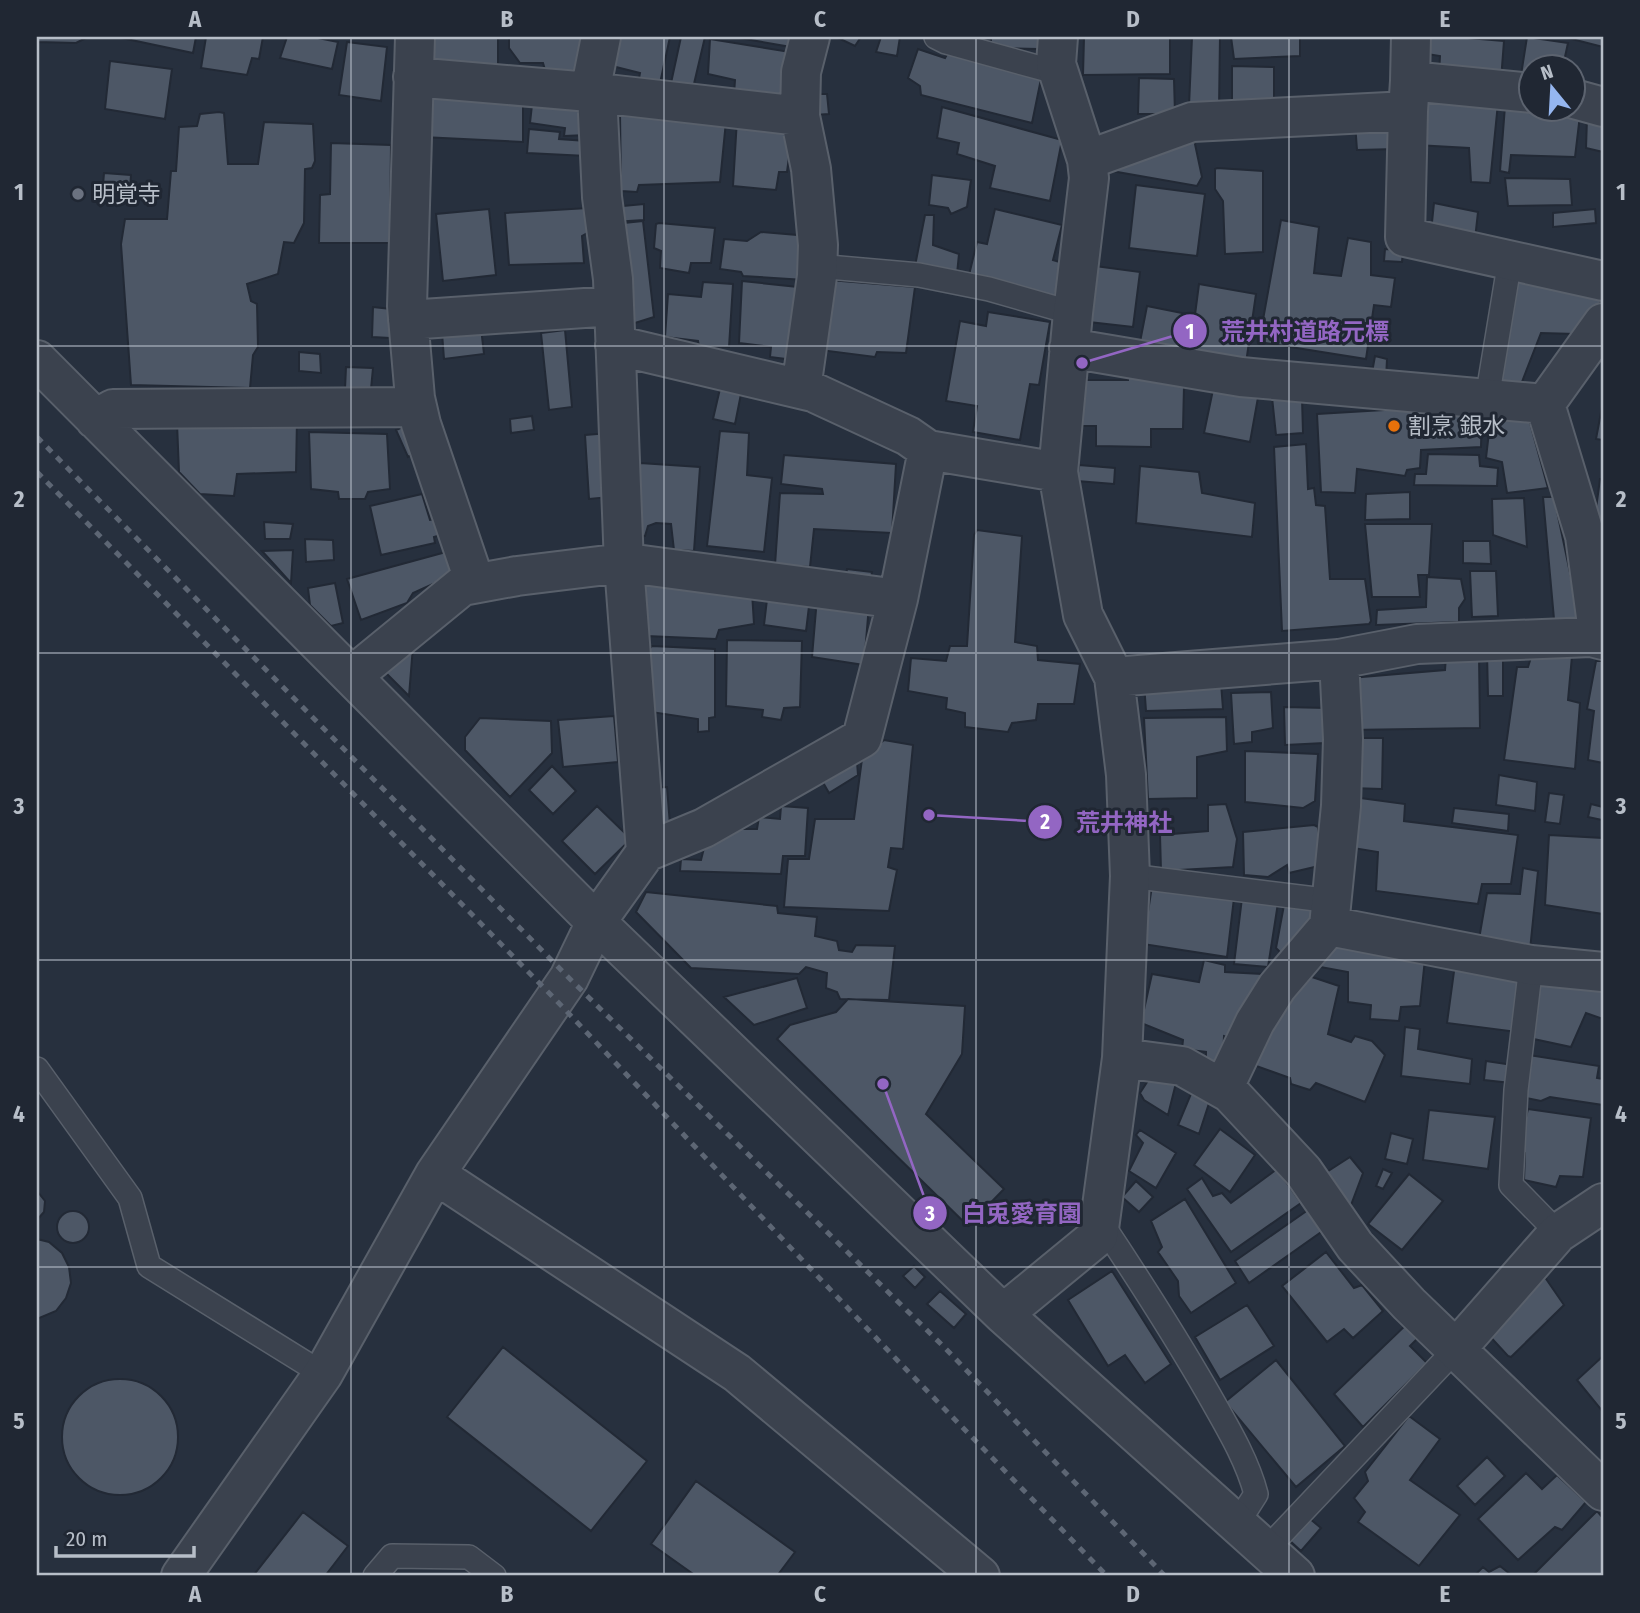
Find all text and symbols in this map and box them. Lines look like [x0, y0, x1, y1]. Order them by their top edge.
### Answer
text: A [188, 5, 202, 33]
text: B [501, 5, 514, 33]
text: C [814, 5, 826, 33]
text: D [1126, 5, 1140, 33]
text: E [1440, 5, 1451, 33]
north arrow [1518, 52, 1588, 122]
text: N [1538, 60, 1556, 85]
text: 1 [14, 178, 24, 206]
text: 1 [1616, 178, 1626, 206]
place label: 明覚寺 [92, 180, 161, 208]
marker: 明覚寺 [70, 186, 86, 202]
callout: 荒井村道路元標 [1172, 309, 1403, 354]
text: 荒井村道路元標 [1221, 318, 1389, 346]
text: 1 [1186, 319, 1194, 345]
place label: 割烹 銀水 [1408, 412, 1505, 440]
marker: 割烹 銀水 [1386, 418, 1402, 434]
text: 2 [13, 485, 25, 513]
text: 2 [1615, 485, 1627, 513]
text: 3 [13, 792, 25, 820]
text: 3 [1615, 792, 1627, 820]
callout: 荒井神社 [1027, 800, 1186, 845]
text: 2 [1039, 809, 1050, 835]
text: 荒井神社 [1076, 809, 1172, 837]
text: 4 [13, 1100, 25, 1128]
text: 4 [1615, 1100, 1627, 1128]
callout: 白兎愛育園 [913, 1191, 1096, 1236]
text: 白兎愛育園 [962, 1200, 1082, 1228]
text: 3 [924, 1201, 935, 1227]
text: 5 [13, 1407, 25, 1435]
text: 5 [1615, 1407, 1627, 1435]
scale bar [56, 1515, 194, 1559]
text: 20 m [66, 1526, 107, 1552]
text: A [188, 1580, 202, 1608]
text: B [501, 1580, 514, 1608]
text: C [814, 1580, 826, 1608]
text: D [1126, 1580, 1140, 1608]
text: E [1440, 1580, 1451, 1608]

